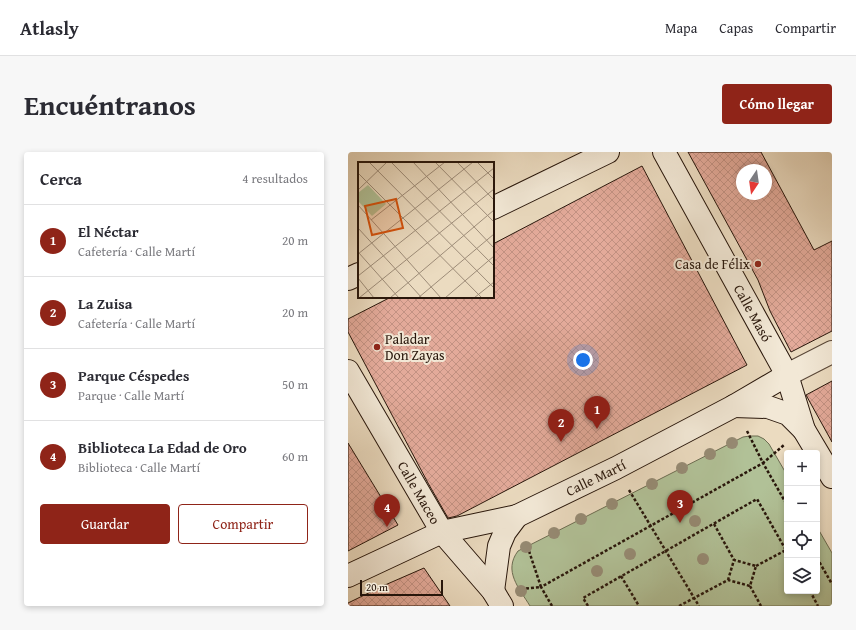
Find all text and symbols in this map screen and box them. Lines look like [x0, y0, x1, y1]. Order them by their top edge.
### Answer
text: Atlasly [20, 14, 79, 42]
text: Mapa [665, 18, 697, 38]
text: Capas [719, 18, 753, 38]
text: Compartir [775, 18, 836, 38]
text: Encuéntranos [24, 84, 196, 125]
button: Cómo llegar [722, 84, 832, 124]
inset map [358, 162, 494, 298]
north arrow [736, 164, 772, 200]
text: Cerca [40, 166, 82, 191]
text: 4 resultados [242, 169, 308, 188]
text: El Néctar [78, 221, 139, 242]
text: 1 [50, 231, 56, 250]
text: 20 m [282, 231, 308, 250]
text: Cafetería · Calle Martí [78, 242, 195, 261]
place label: Casa de Félix [675, 254, 751, 274]
marker: Casa de Félix [753, 259, 763, 269]
street label: Calle Masó [729, 281, 777, 345]
text: La Zuisa [78, 293, 132, 314]
text: 2 [50, 303, 56, 322]
text: 20 m [282, 303, 308, 322]
text: Cafetería · Calle Martí [78, 314, 195, 333]
place label: Paladar Don Zayas [385, 329, 445, 365]
marker: Paladar Don Zayas [372, 342, 382, 352]
your location [573, 350, 593, 370]
text: Parque Céspedes [78, 365, 189, 386]
text: 3 [50, 375, 56, 394]
text: 50 m [282, 375, 308, 394]
text: Parque · Calle Martí [78, 386, 184, 405]
pin: 1 [584, 396, 610, 429]
pin: 2 [548, 409, 574, 442]
text: Biblioteca La Edad de Oro [78, 437, 247, 458]
text: 4 [50, 447, 56, 466]
text: 60 m [282, 447, 308, 466]
map controls [784, 450, 820, 594]
button: + [784, 450, 820, 486]
street label: Calle Martí [562, 454, 630, 501]
text: Biblioteca · Calle Martí [78, 458, 200, 477]
street label: Calle Maceo [393, 458, 445, 528]
button: − [784, 486, 820, 522]
pin: 3 [667, 490, 693, 523]
pin: 4 [374, 494, 400, 527]
button: Guardar [40, 504, 170, 544]
button: Compartir [178, 504, 308, 544]
button: locate [784, 522, 820, 558]
button: layers [784, 558, 820, 594]
scale bar [360, 578, 443, 597]
text: 20 m [366, 579, 388, 595]

